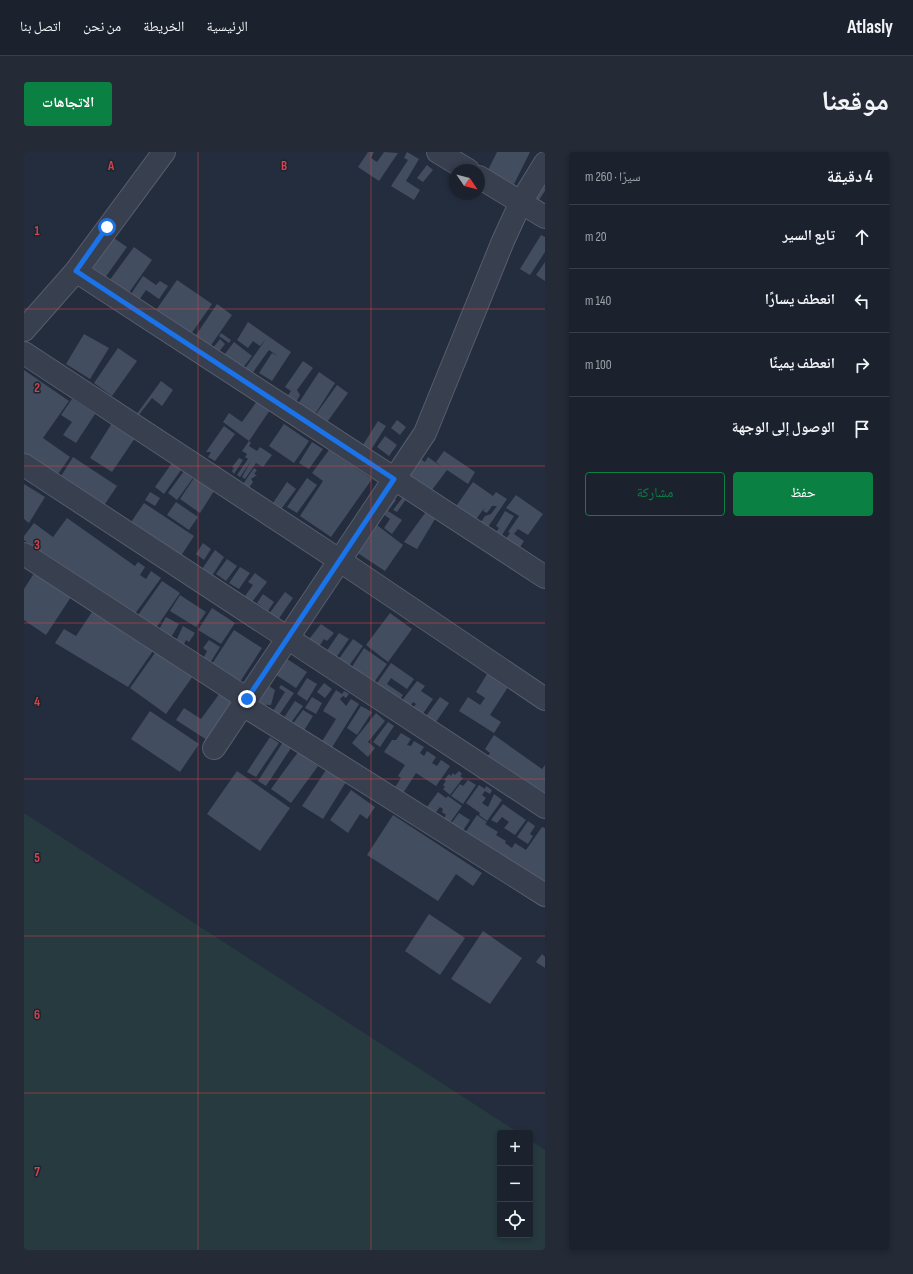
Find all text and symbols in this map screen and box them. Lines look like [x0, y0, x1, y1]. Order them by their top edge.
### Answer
text: Atlasly [847, 16, 893, 39]
text: اتصل بنا [20, 18, 61, 35]
text: من نحن [83, 18, 121, 35]
text: الخريطة [143, 18, 184, 35]
text: الرئيسية [206, 18, 248, 35]
button: الاتجاهات [24, 82, 112, 126]
text: موقعنا [821, 85, 889, 118]
text: A [107, 158, 115, 174]
text: B [281, 158, 287, 174]
north arrow [449, 164, 485, 200]
text: 4 دقيقة [827, 167, 873, 187]
text: سيرًا · 260 m [585, 169, 641, 185]
route start [98, 218, 116, 236]
text: 1 [34, 223, 40, 239]
text: تابع السير [783, 226, 835, 245]
icon: ahead [851, 226, 873, 248]
text: 20 m [585, 229, 607, 245]
text: انعطف يسارًا [765, 290, 835, 309]
icon: left [851, 290, 873, 312]
text: 140 m [585, 293, 611, 309]
text: انعطف يمينًا [769, 354, 835, 373]
icon: right [851, 354, 873, 376]
text: 100 m [585, 357, 612, 373]
text: 2 [34, 380, 40, 396]
text: الوصول إلى الوجهة [732, 418, 835, 437]
icon: arrive [851, 418, 873, 440]
button: مشاركة [585, 472, 725, 516]
button: حفظ [733, 472, 873, 516]
text: 3 [34, 537, 40, 553]
route end [238, 690, 256, 708]
text: 4 [34, 694, 40, 710]
text: 5 [34, 850, 40, 866]
text: 6 [34, 1007, 40, 1023]
map controls [497, 1130, 533, 1238]
button: + [497, 1130, 533, 1166]
text: 7 [34, 1164, 40, 1180]
button: − [497, 1166, 533, 1202]
button: locate [497, 1202, 533, 1238]

